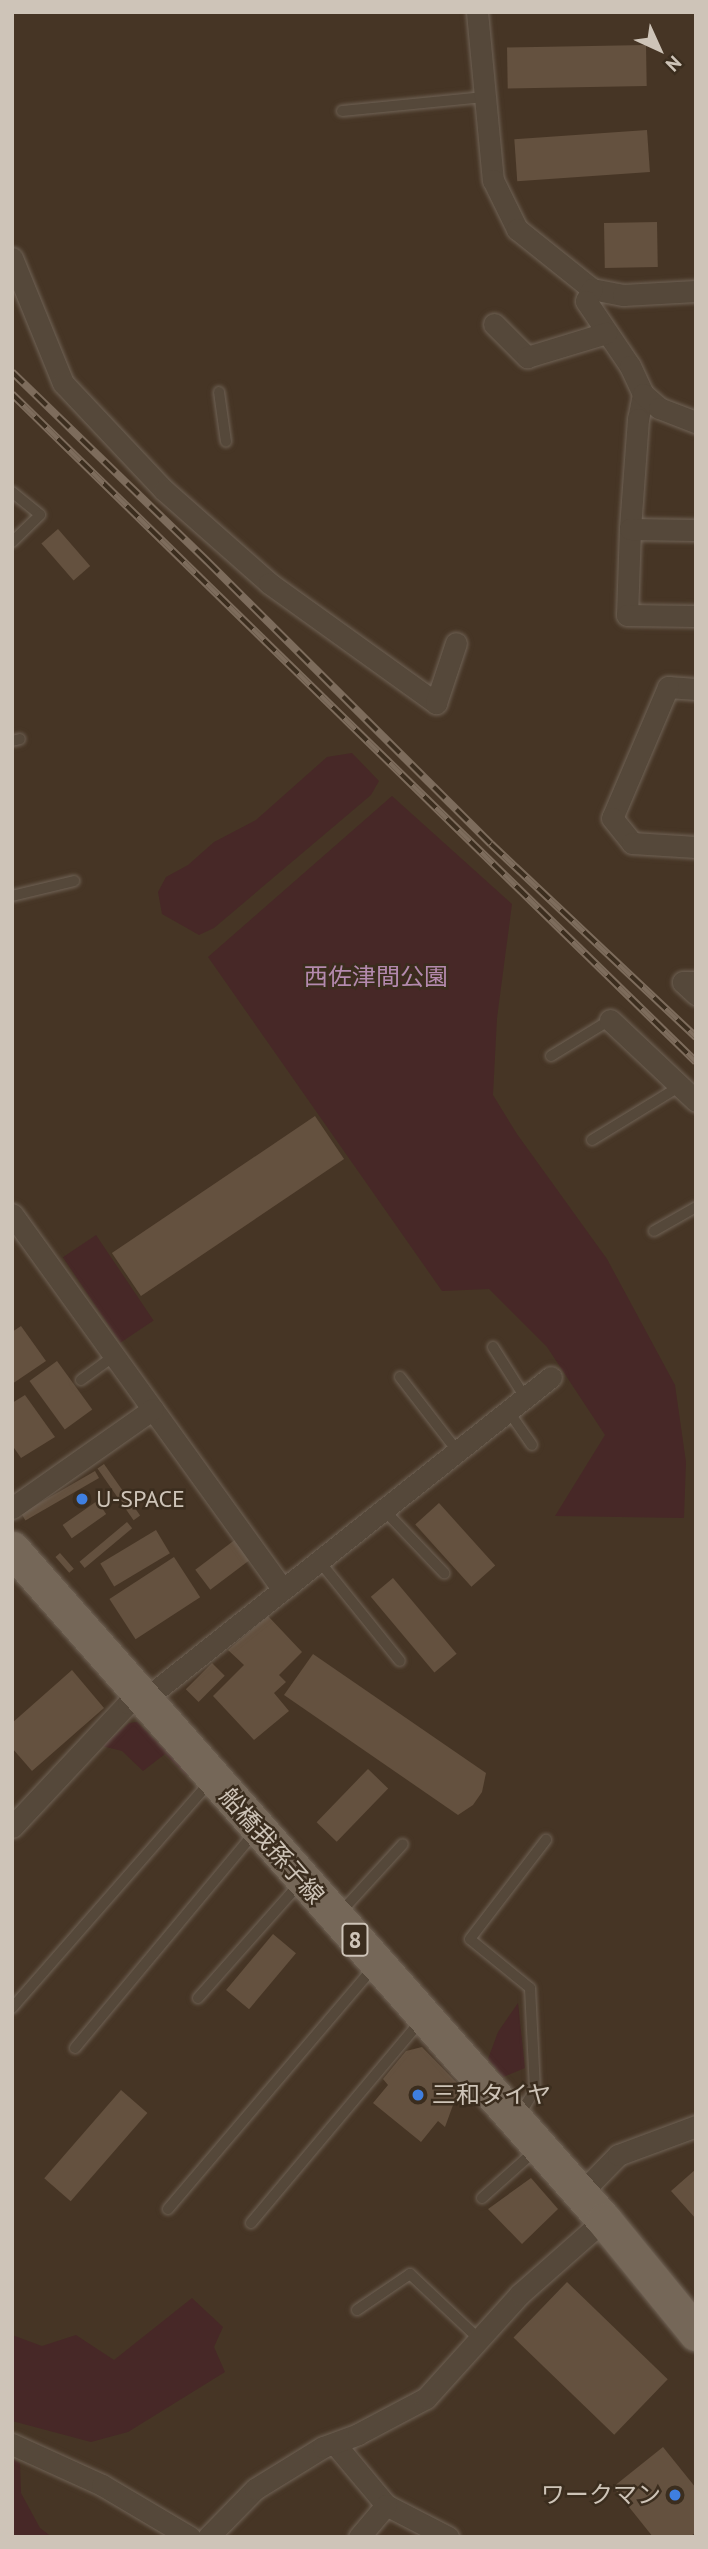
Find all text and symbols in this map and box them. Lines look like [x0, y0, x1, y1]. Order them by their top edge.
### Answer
north arrow [624, 14, 694, 84]
text: N [661, 51, 687, 77]
park label: 西佐津間公園 [304, 963, 448, 991]
place label: U-SPACE [96, 1485, 185, 1513]
marker: U-SPACE [74, 1491, 90, 1507]
street label: 船橋我孫子線 [214, 1782, 330, 1910]
road number: 8 [341, 1921, 369, 1960]
place label: 三和タイヤ [432, 2081, 552, 2109]
marker: 三和タイヤ [410, 2087, 426, 2103]
place label: ワークマン [541, 2481, 661, 2509]
marker: ワークマン [667, 2487, 683, 2503]

